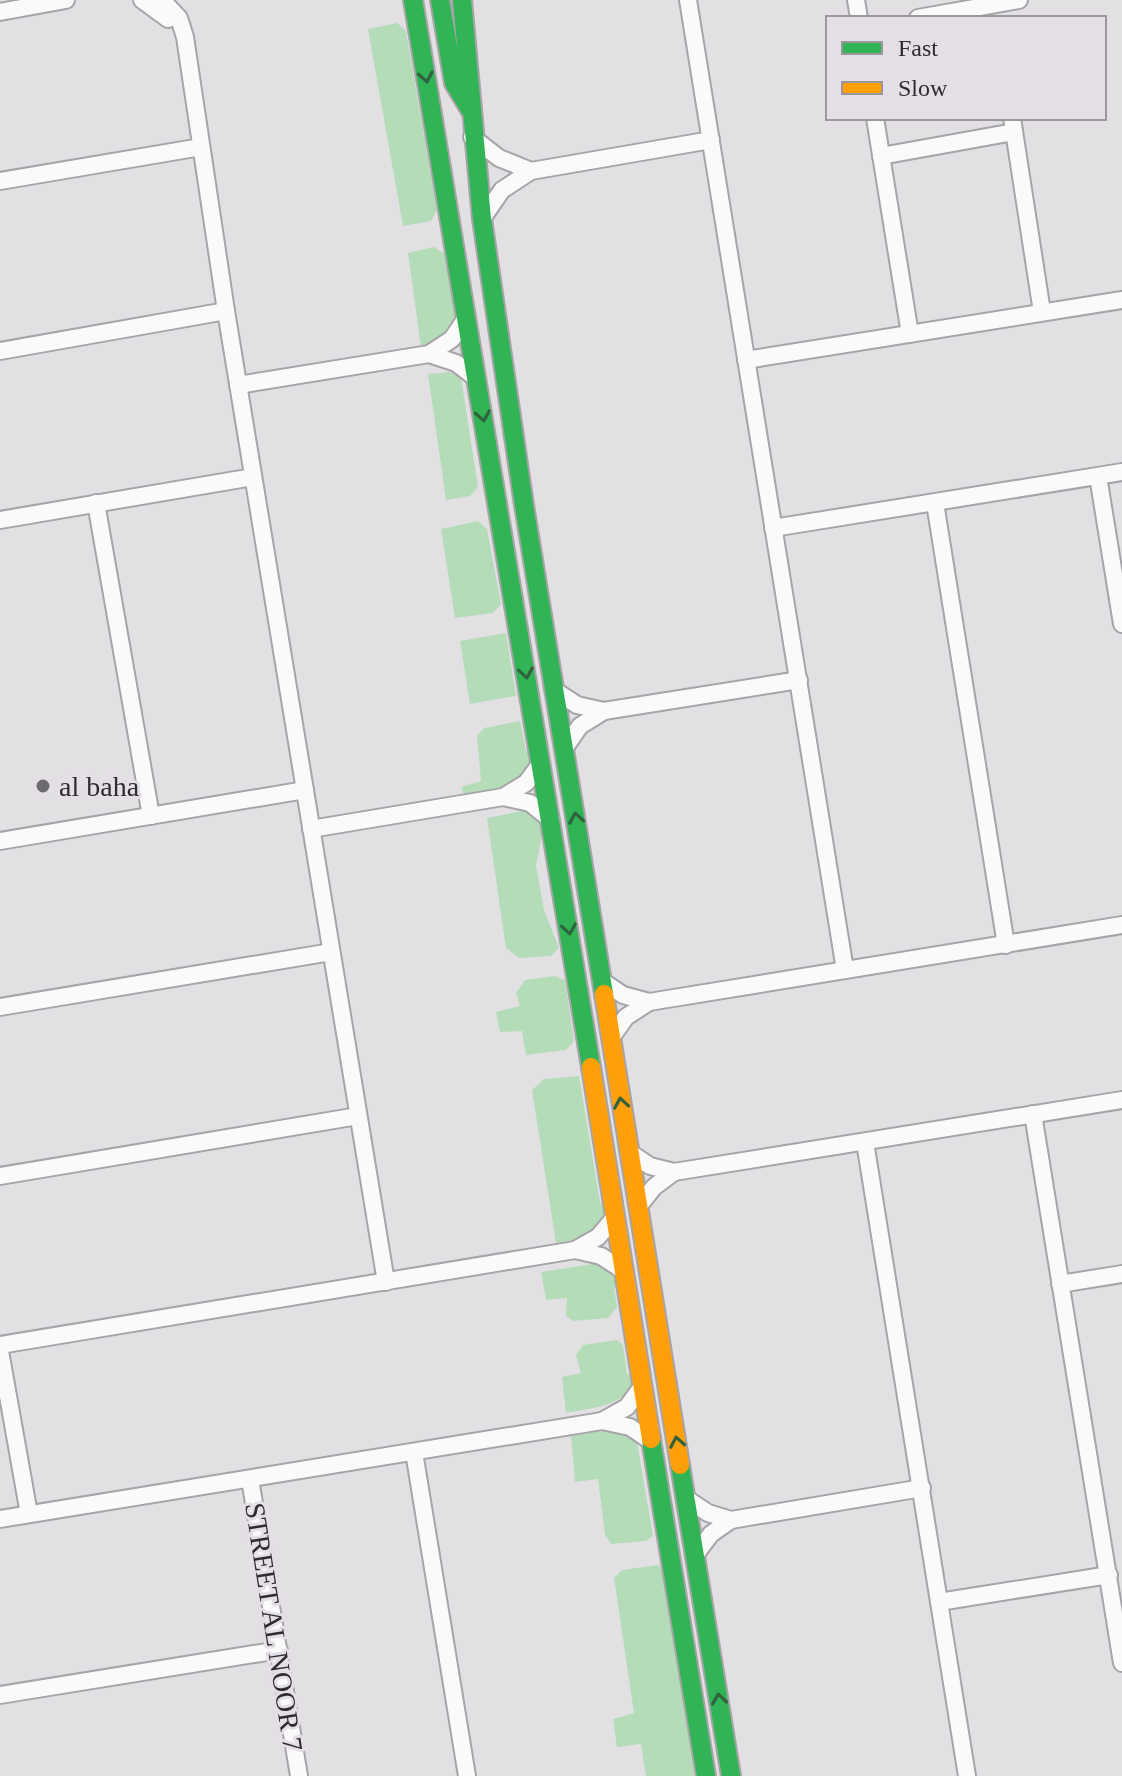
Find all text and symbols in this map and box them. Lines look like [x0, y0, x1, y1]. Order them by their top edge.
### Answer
legend [826, 16, 1106, 120]
text: Fast [898, 35, 938, 61]
one-way arrow [417, 70, 434, 84]
text: Slow [898, 75, 948, 101]
one-way arrow [474, 409, 491, 423]
one-way arrow [516, 666, 533, 679]
place label: al baha [59, 771, 140, 802]
marker: al baha [34, 777, 52, 795]
one-way arrow [568, 812, 585, 825]
one-way arrow [559, 922, 576, 936]
one-way arrow [613, 1096, 630, 1110]
one-way arrow [670, 1435, 687, 1449]
street label: STREET AL NOOR 7 [239, 1501, 309, 1753]
one-way arrow [711, 1692, 728, 1706]

